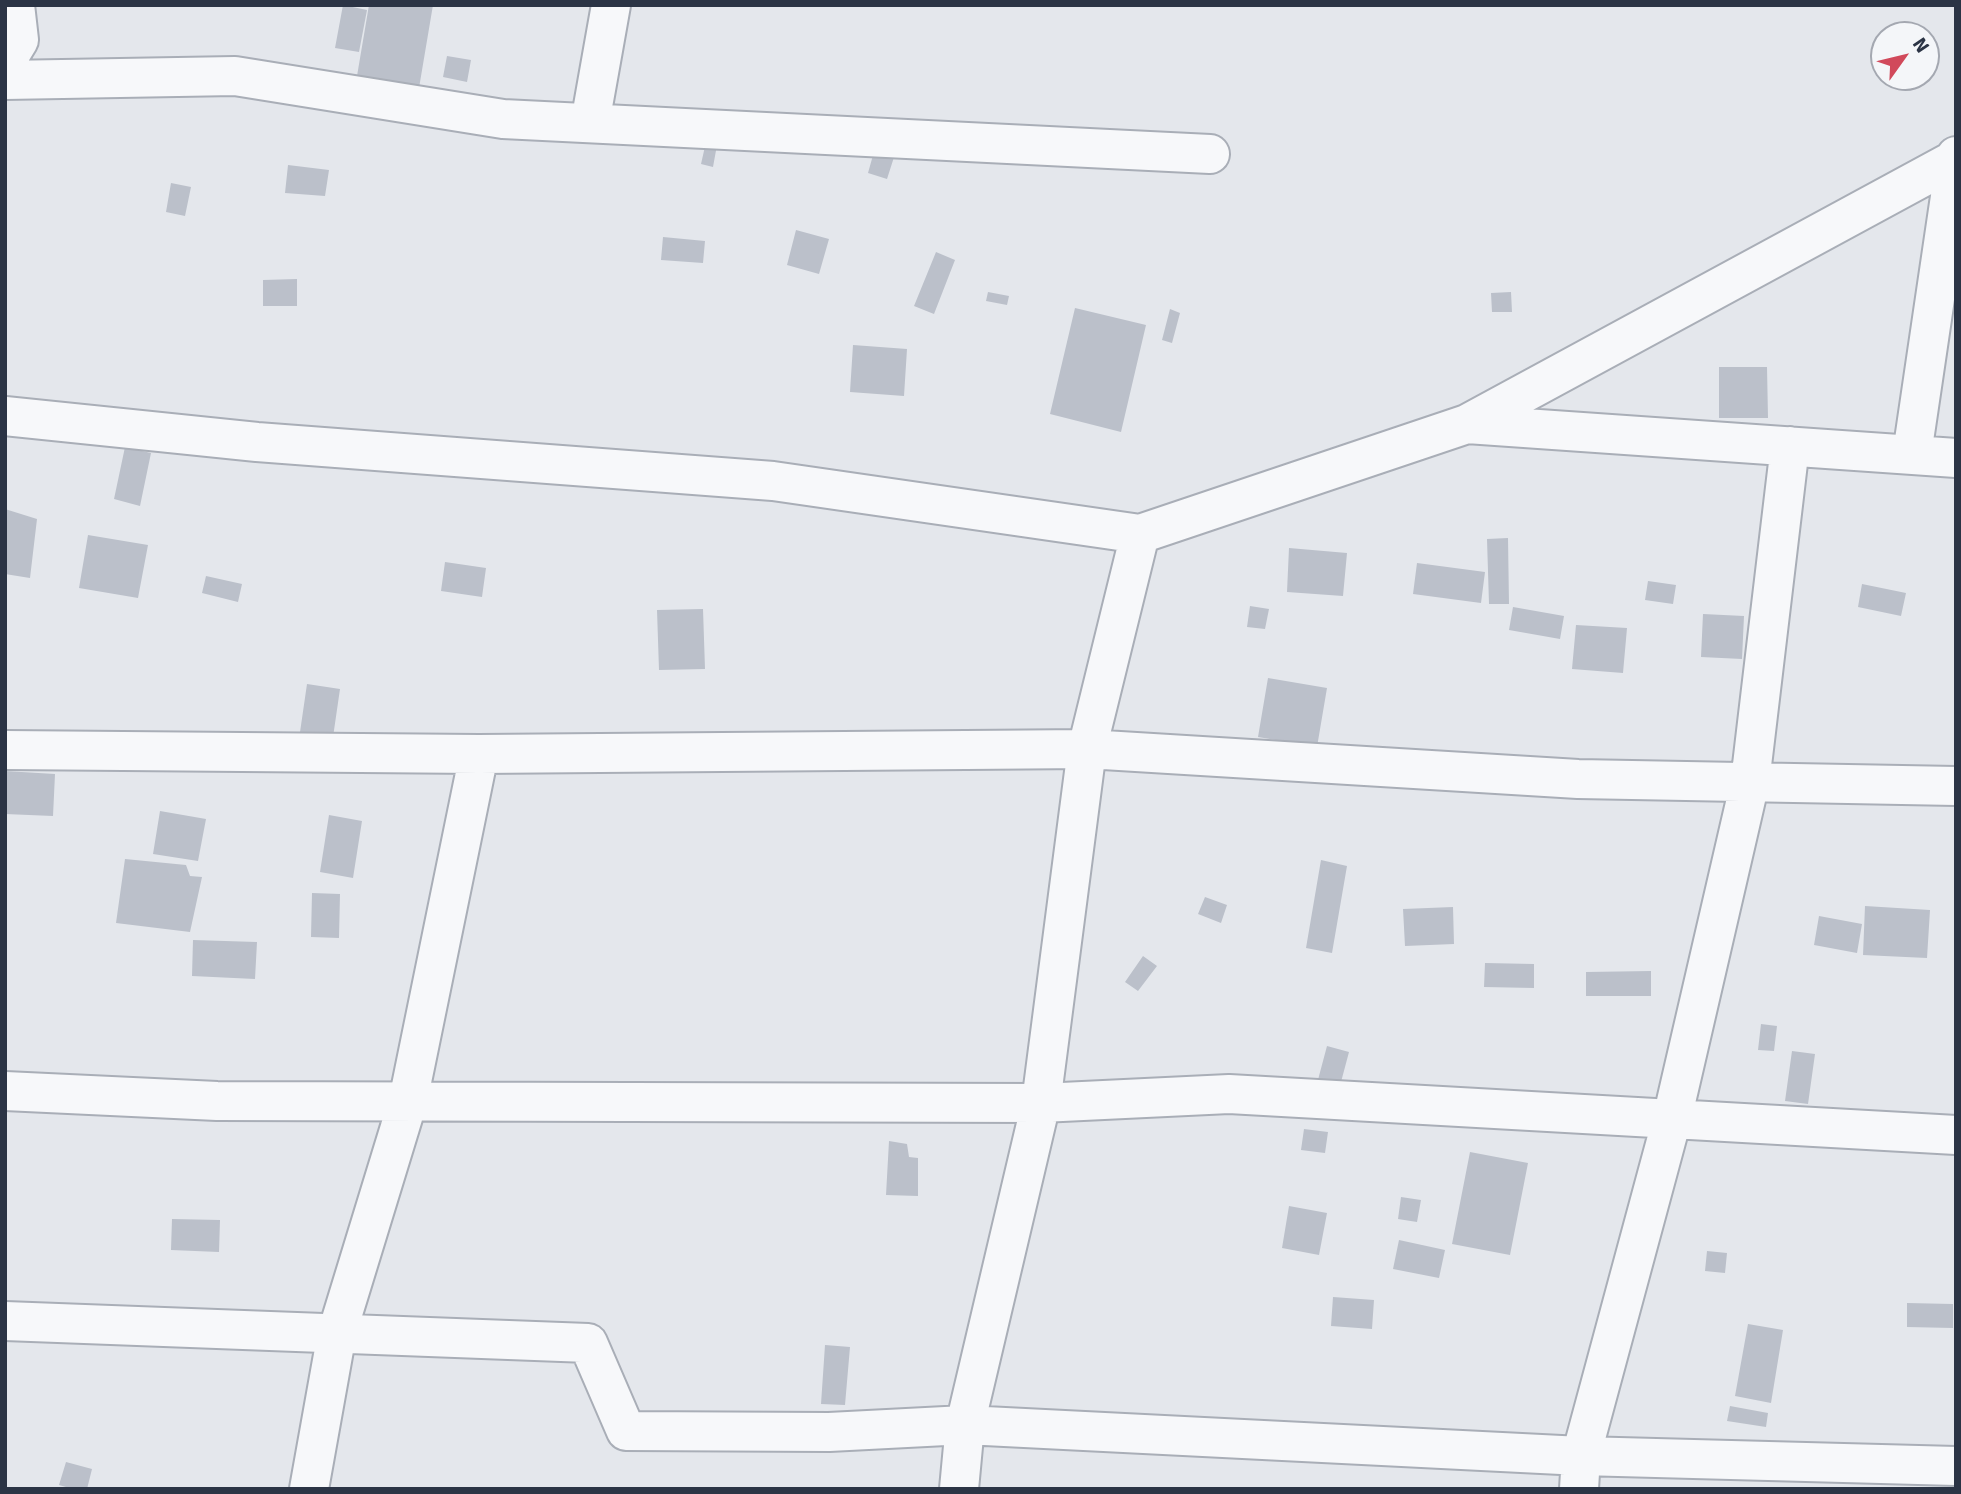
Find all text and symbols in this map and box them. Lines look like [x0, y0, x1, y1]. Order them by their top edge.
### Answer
north arrow [1870, 21, 1940, 91]
text: N [1907, 33, 1934, 58]

